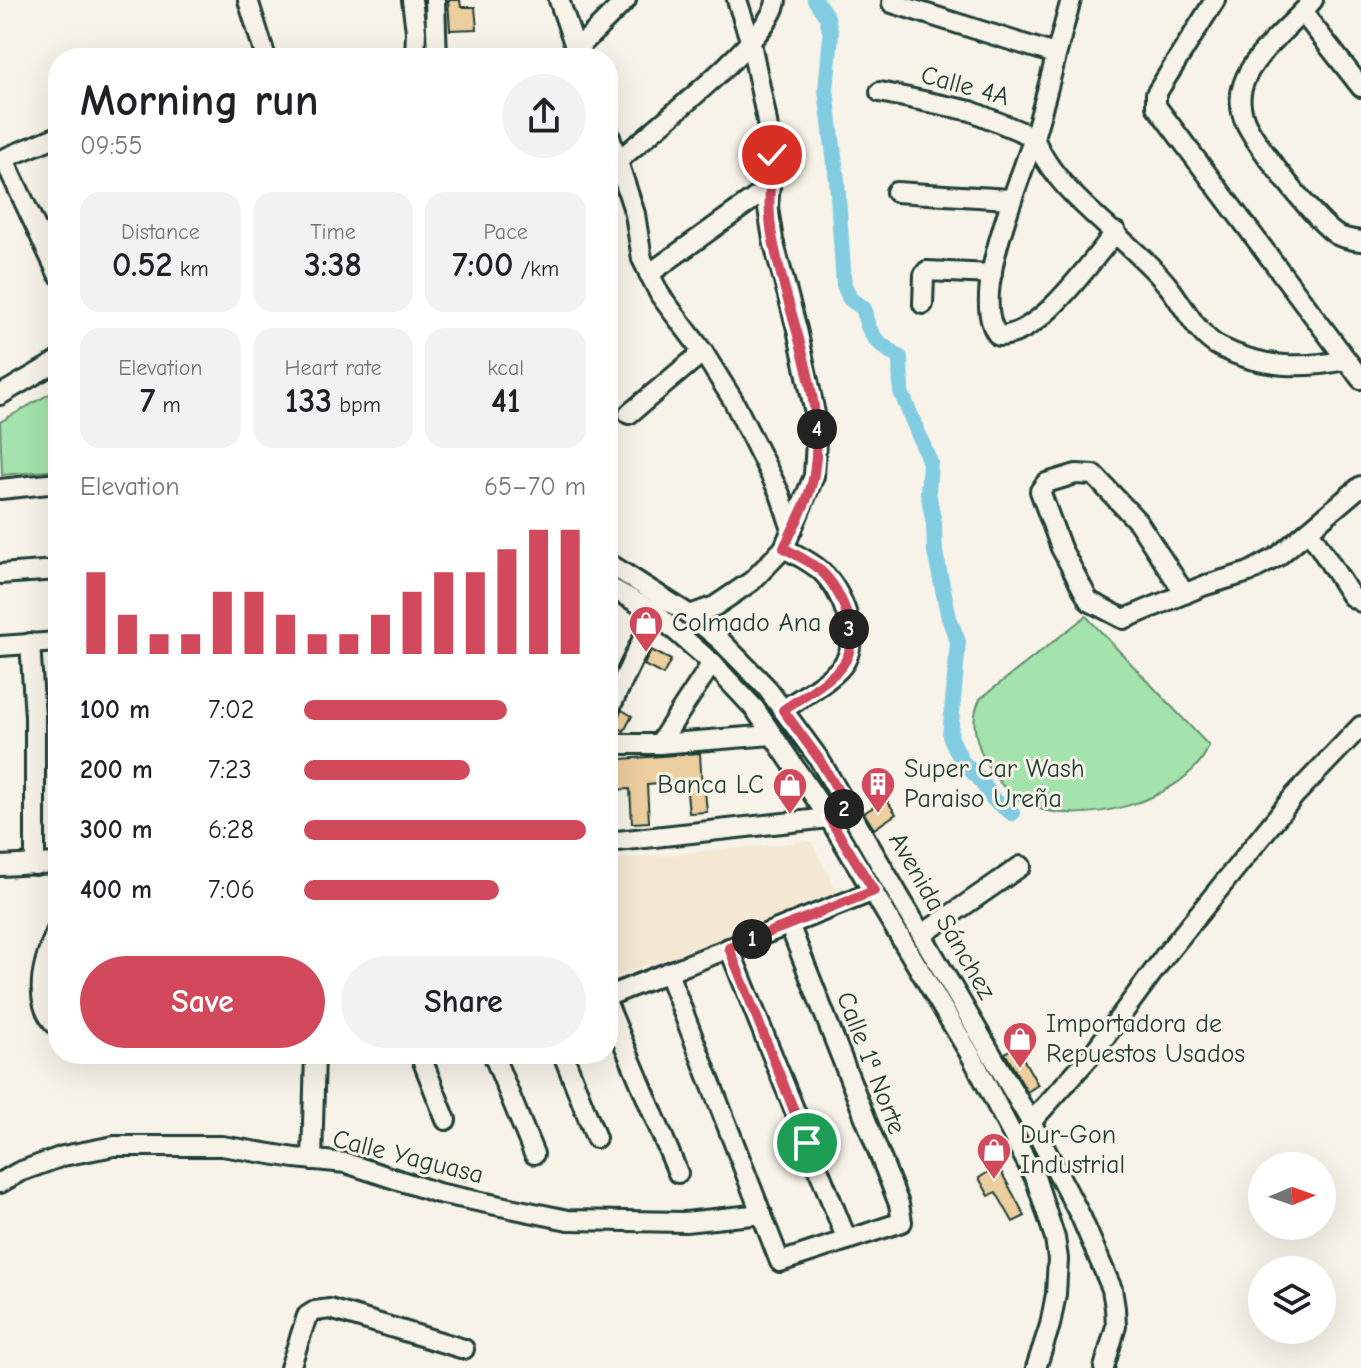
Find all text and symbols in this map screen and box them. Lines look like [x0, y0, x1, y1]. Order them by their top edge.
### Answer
street label: Calle 4A [918, 60, 1012, 112]
button: share [502, 74, 586, 158]
text: Morning run [80, 75, 319, 126]
pin [738, 121, 806, 189]
text: 09:55 [80, 131, 143, 161]
icon: check [750, 133, 794, 177]
text: Distance [121, 219, 200, 245]
text: Time [310, 219, 356, 245]
text: Pace [483, 219, 528, 245]
text: 0.52 [112, 245, 173, 285]
text: 3:38 [304, 245, 362, 285]
text: 7:00 [452, 245, 513, 285]
text: km [173, 256, 209, 282]
text: /km [513, 256, 559, 282]
text: Elevation [118, 355, 202, 381]
text: Heart rate [284, 355, 381, 381]
text: kcal [487, 355, 524, 381]
text: 7 [140, 381, 155, 421]
text: 133 [285, 381, 332, 421]
text: 41 [491, 381, 520, 421]
text: m [155, 392, 181, 418]
text: bpm [332, 392, 381, 418]
pin: 4 [797, 409, 837, 449]
text: 4 [812, 416, 822, 442]
text: Elevation [80, 472, 180, 502]
text: 65–70 m [484, 472, 586, 502]
shop icon: Colmado Ana [627, 604, 665, 654]
place label: Colmado Ana [672, 608, 821, 638]
pin: 3 [829, 609, 869, 649]
text: 3 [844, 616, 854, 642]
text: 100 m [80, 695, 150, 725]
text: 7:02 [208, 695, 254, 725]
place label: Super Car Wash Paraiso Ureña [904, 754, 1085, 814]
text: 200 m [80, 755, 153, 785]
text: 7:23 [208, 755, 252, 785]
building icon: Super Car Wash Paraiso Ureña [859, 765, 897, 815]
shop icon: Banca LC [771, 766, 809, 816]
place label: Banca LC [657, 770, 764, 800]
pin: 2 [824, 789, 864, 829]
text: 2 [839, 796, 849, 822]
text: 300 m [80, 815, 153, 845]
text: 6:28 [208, 815, 254, 845]
street label: Avenida Sánchez [882, 827, 1002, 1005]
text: 400 m [80, 875, 152, 905]
text: 7:06 [208, 875, 255, 905]
pin: 1 [732, 919, 772, 959]
text: 1 [748, 926, 756, 952]
button: Save [80, 956, 325, 1048]
button: Share [341, 956, 586, 1048]
street label: Calle 1ª Norte [830, 988, 912, 1138]
place label: Importadora de Repuestos Usados [1046, 1009, 1245, 1069]
shop icon: Importadora de Repuestos Usados [1001, 1020, 1039, 1070]
pin [773, 1109, 841, 1177]
place label: Dur-Gon Industrial [1020, 1120, 1125, 1180]
icon: arrive [785, 1121, 829, 1165]
street label: Calle Yaguasa [329, 1124, 487, 1190]
shop icon: Dur-Gon Industrial [975, 1131, 1013, 1181]
north arrow [1248, 1152, 1336, 1240]
map controls [1248, 1152, 1336, 1344]
button: layers [1248, 1256, 1336, 1344]

